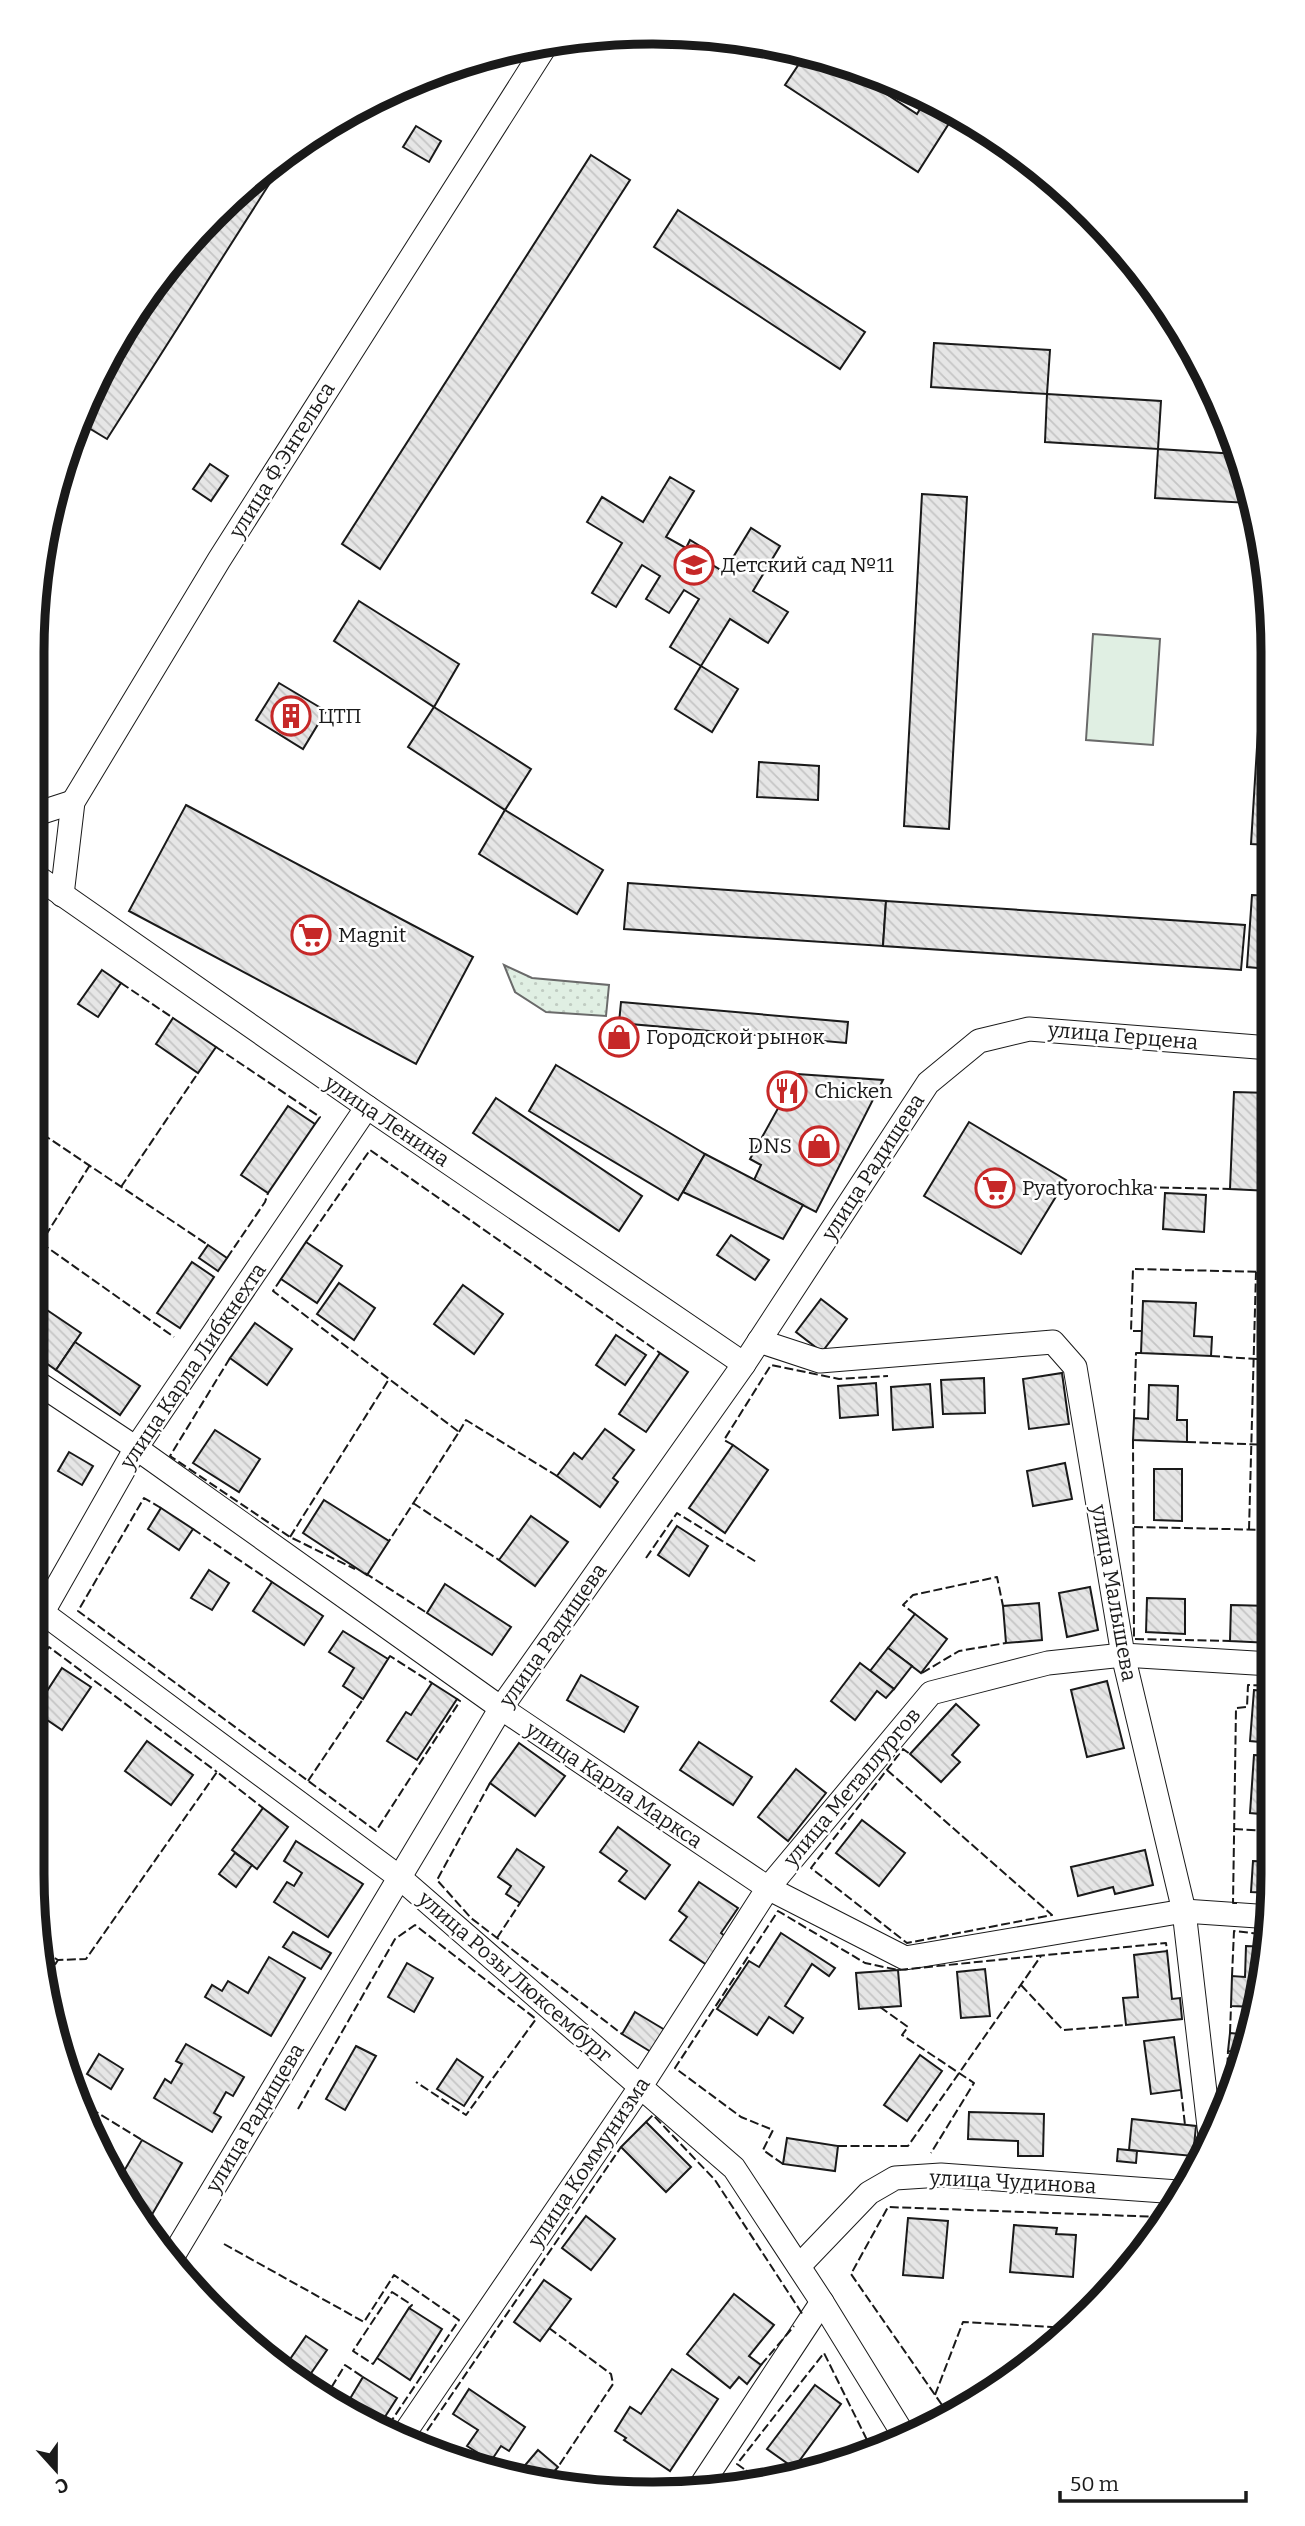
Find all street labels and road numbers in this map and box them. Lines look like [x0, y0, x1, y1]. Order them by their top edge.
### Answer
street label: улица Ф.Энгельса [223, 377, 341, 544]
street label: улица Герцена [1046, 1016, 1200, 1056]
street label: улица Ленина [319, 1069, 455, 1173]
street label: улица Радищева [815, 1088, 930, 1246]
street label: улица Карла Либкнехта [114, 1258, 272, 1475]
street label: улица Малышева [1085, 1502, 1142, 1684]
street label: улица Радищева [493, 1558, 613, 1713]
street label: улица Металлургов [777, 1702, 926, 1873]
street label: улица Карла Маркса [520, 1716, 708, 1854]
street label: улица Розы Люксембург [412, 1885, 617, 2068]
street label: улица Радищева [200, 2038, 310, 2198]
street label: улица Коммунизма [522, 2072, 656, 2253]
street label: улица Чудинова [928, 2165, 1098, 2199]

